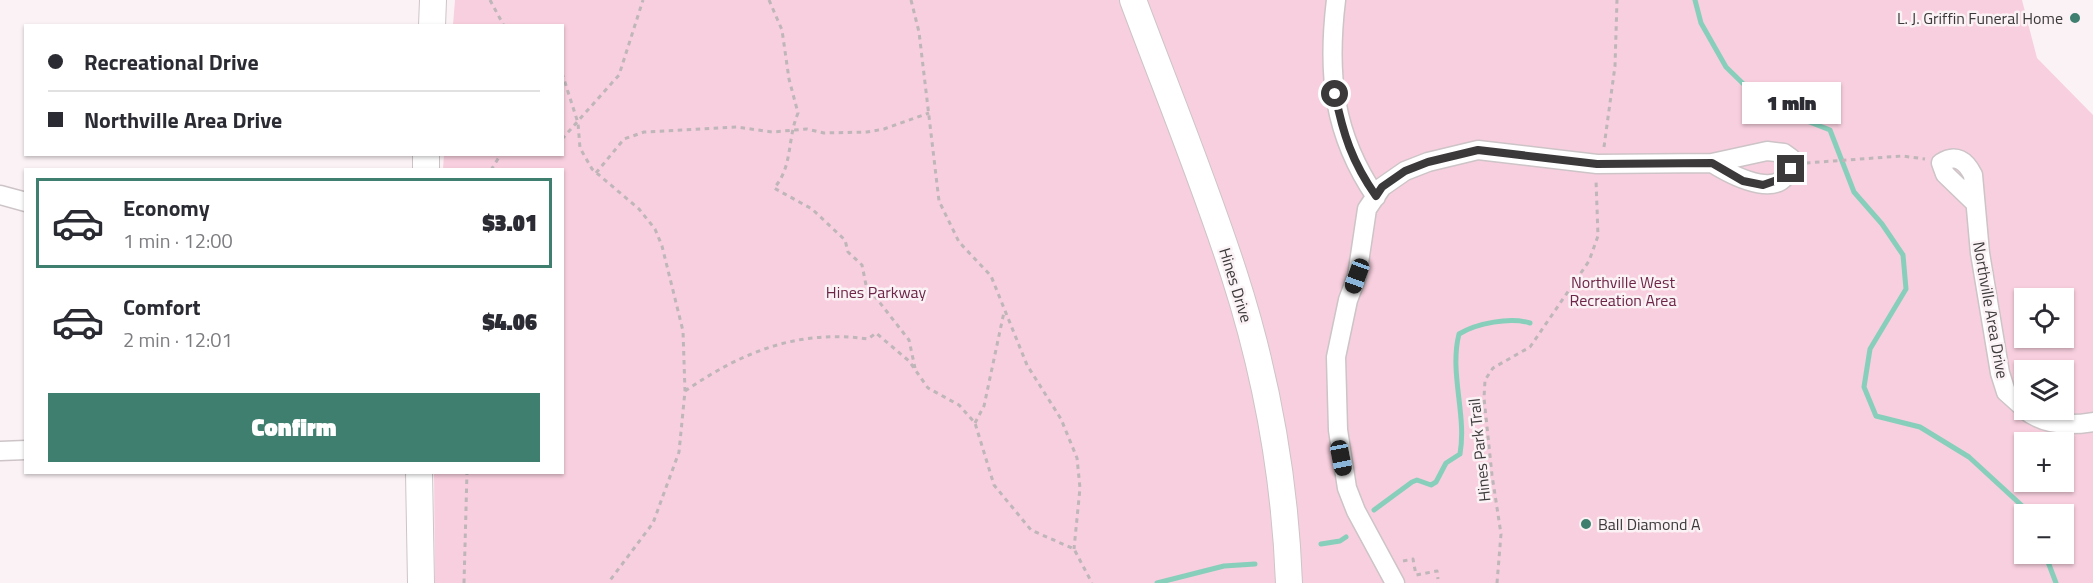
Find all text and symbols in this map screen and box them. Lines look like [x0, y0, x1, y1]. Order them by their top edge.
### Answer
place label: L. J. Griffin Funeral Home [1897, 6, 2063, 30]
marker: L. J. Griffin Funeral Home [2068, 11, 2082, 25]
text: Recreational Drive [84, 45, 259, 79]
route start [1321, 80, 1348, 107]
callout: 1 min [1742, 82, 1840, 124]
text: 1 min [1767, 87, 1816, 118]
text: Northville Area Drive [84, 103, 282, 137]
route end [1777, 155, 1804, 182]
text: Economy [123, 191, 210, 225]
icon: car [51, 196, 105, 250]
text: $3.01 [482, 206, 537, 240]
text: 1 min · 12:00 [123, 225, 233, 256]
street label: Northville Area Drive [1967, 240, 2015, 380]
street label: Hines Drive [1213, 245, 1259, 325]
car [1342, 256, 1372, 296]
park label: Northville West Recreation Area [1570, 270, 1676, 312]
park label: Hines Parkway [826, 280, 926, 304]
map controls [2014, 288, 2074, 564]
button: locate [2014, 288, 2074, 348]
text: Comfort [123, 290, 201, 324]
icon: car [51, 295, 105, 349]
text: $4.06 [482, 305, 537, 339]
text: 2 min · 12:01 [123, 324, 233, 355]
button: layers [2014, 360, 2074, 420]
button: Confirm [48, 393, 540, 462]
street label: Hines Park Trail [1462, 397, 1496, 503]
button: + [2014, 432, 2074, 492]
car [1329, 439, 1353, 477]
button: − [2014, 504, 2074, 564]
place label: Ball Diamond A [1598, 512, 1701, 536]
marker: Ball Diamond A [1579, 517, 1593, 531]

